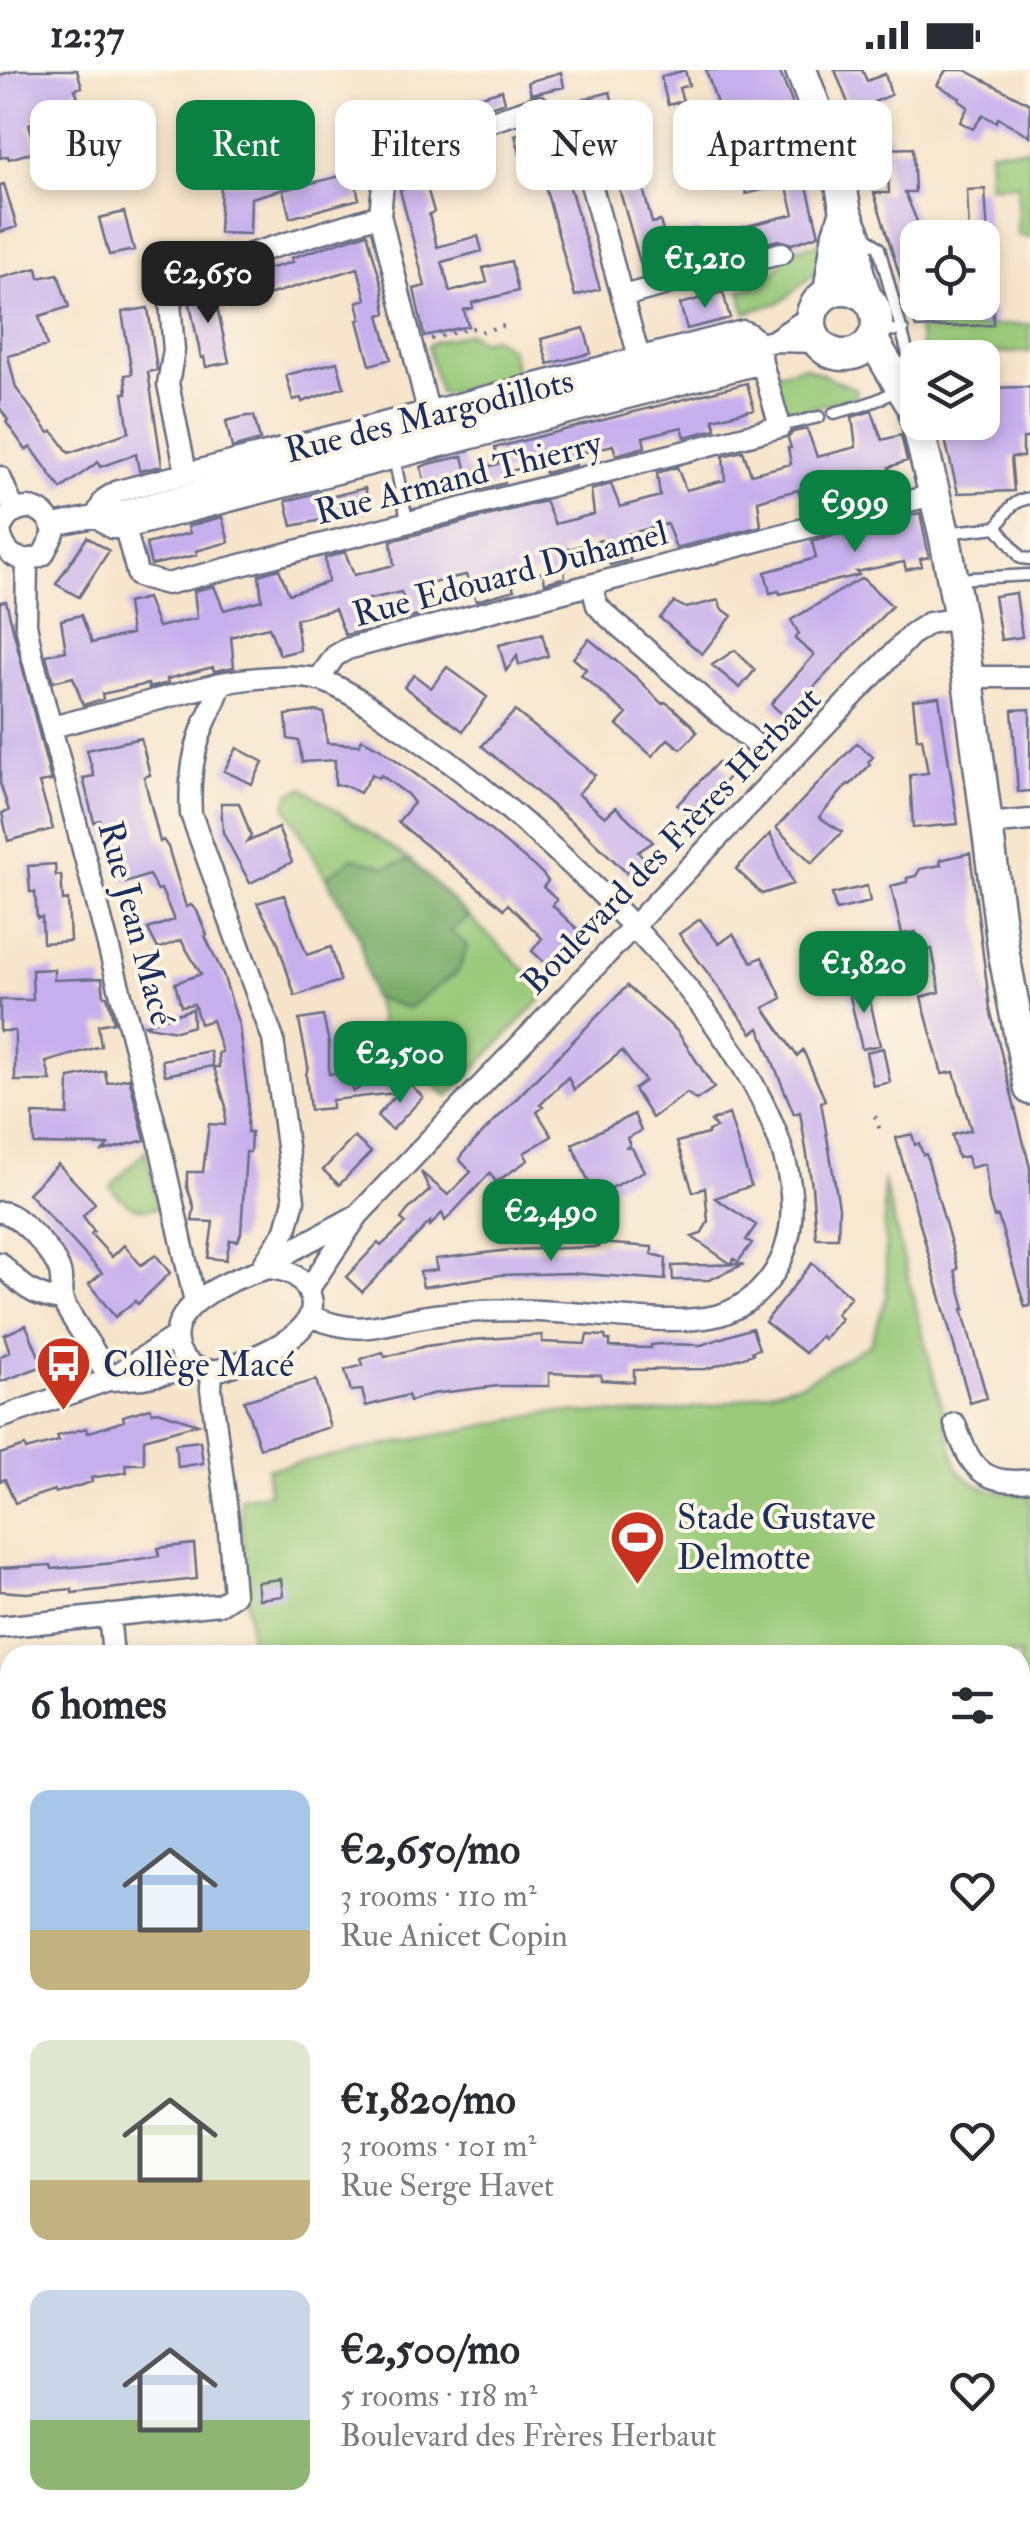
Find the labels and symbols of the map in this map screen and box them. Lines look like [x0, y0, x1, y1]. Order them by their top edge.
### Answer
pin: €1,210 [624, 226, 786, 311]
pin: €2,650 [127, 241, 289, 326]
street label: Rue des Margodillots [281, 359, 578, 473]
street label: Rue Armand Thierry [310, 421, 607, 535]
pin: €999 [796, 470, 914, 555]
street label: Rue Edouard Duhamel [348, 511, 672, 637]
street label: Boulevard des Frères Herbaut [513, 677, 831, 1004]
street label: Rue Jean Macé [88, 816, 185, 1031]
pin: €1,820 [783, 931, 945, 1016]
pin: €2,500 [319, 1021, 481, 1106]
pin: €2,490 [470, 1179, 632, 1264]
bus stop icon: Collège Macé [34, 1334, 94, 1413]
place label: Collège Macé [103, 1343, 294, 1387]
place label: Stade Gustave Delmotte [677, 1496, 876, 1580]
sports icon: Stade Gustave Delmotte [608, 1507, 668, 1586]

